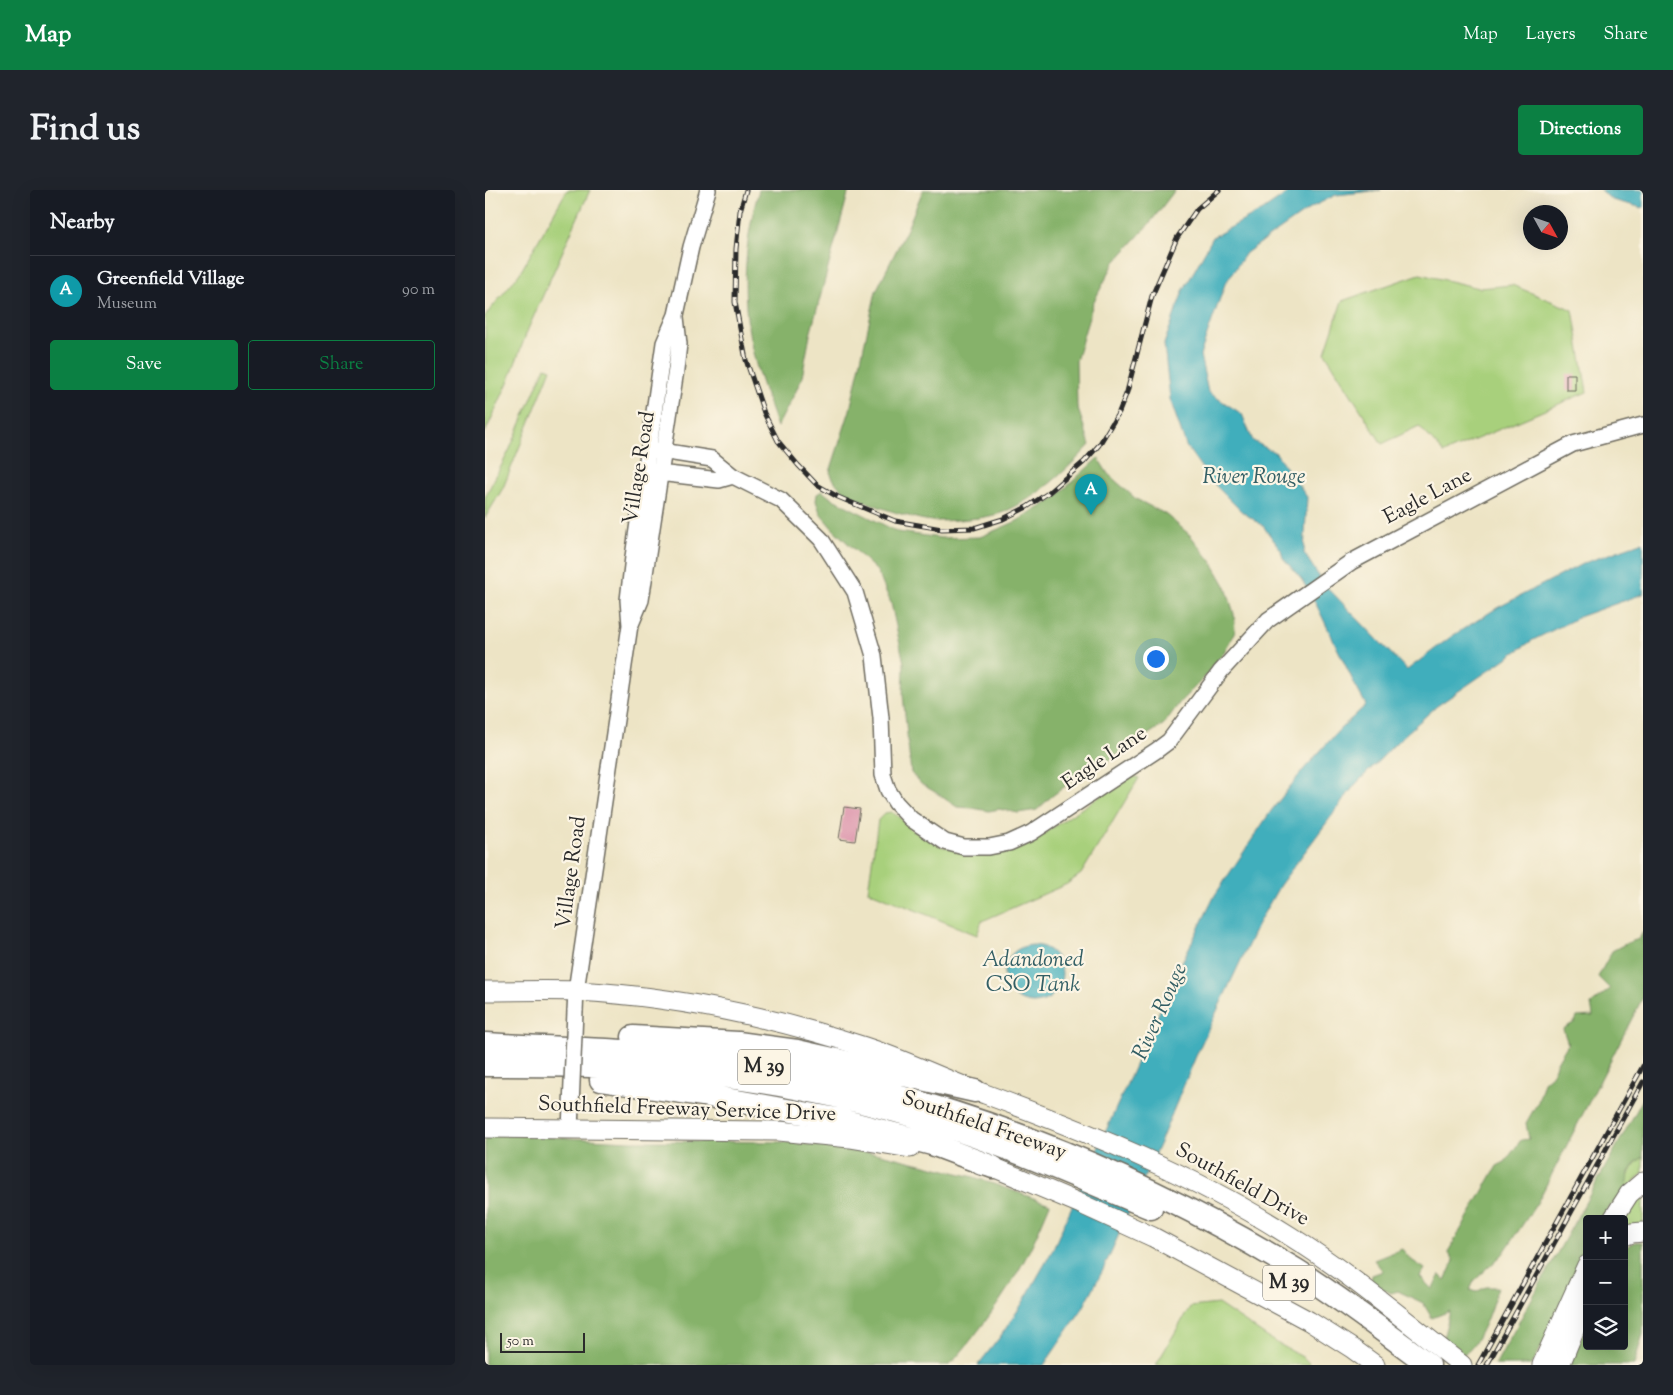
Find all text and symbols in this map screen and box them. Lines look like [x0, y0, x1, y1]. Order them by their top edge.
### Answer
text: Map [25, 18, 71, 52]
text: Map [1463, 22, 1498, 48]
text: Layers [1526, 22, 1576, 48]
text: Share [1604, 22, 1648, 48]
text: Find us [30, 105, 140, 156]
button: Directions [1518, 105, 1643, 155]
north arrow [1523, 205, 1568, 250]
text: Nearby [50, 208, 115, 238]
text: Greenfield Village [97, 266, 244, 293]
text: A [60, 279, 73, 302]
text: 90 m [402, 279, 435, 302]
text: Museum [97, 293, 157, 316]
button: Save [50, 340, 238, 390]
button: Share [248, 340, 435, 390]
street label: Village Road [616, 409, 664, 527]
street label: Eagle Lane [1378, 461, 1478, 533]
water label: River Rouge [1202, 462, 1306, 494]
pin: A [1075, 474, 1107, 515]
your location [1143, 646, 1169, 672]
street label: Eagle Lane [1057, 720, 1153, 798]
street label: Village Road [549, 814, 595, 932]
water label: Adandoned CSO Tank [982, 945, 1084, 1002]
water label: River Rouge [1125, 958, 1197, 1066]
road number: M 39 [738, 1050, 790, 1084]
street label: Southfield Freeway [897, 1084, 1071, 1168]
street label: Southfield Freeway Service Drive [537, 1090, 837, 1130]
street label: Southfield Drive [1169, 1136, 1315, 1234]
map controls [1583, 1215, 1628, 1350]
button: + [1583, 1215, 1628, 1260]
button: − [1583, 1260, 1628, 1305]
road number: M 39 [1263, 1266, 1315, 1300]
button: layers [1583, 1305, 1628, 1350]
scale bar [500, 1330, 585, 1353]
text: 50 m [507, 1332, 534, 1352]

